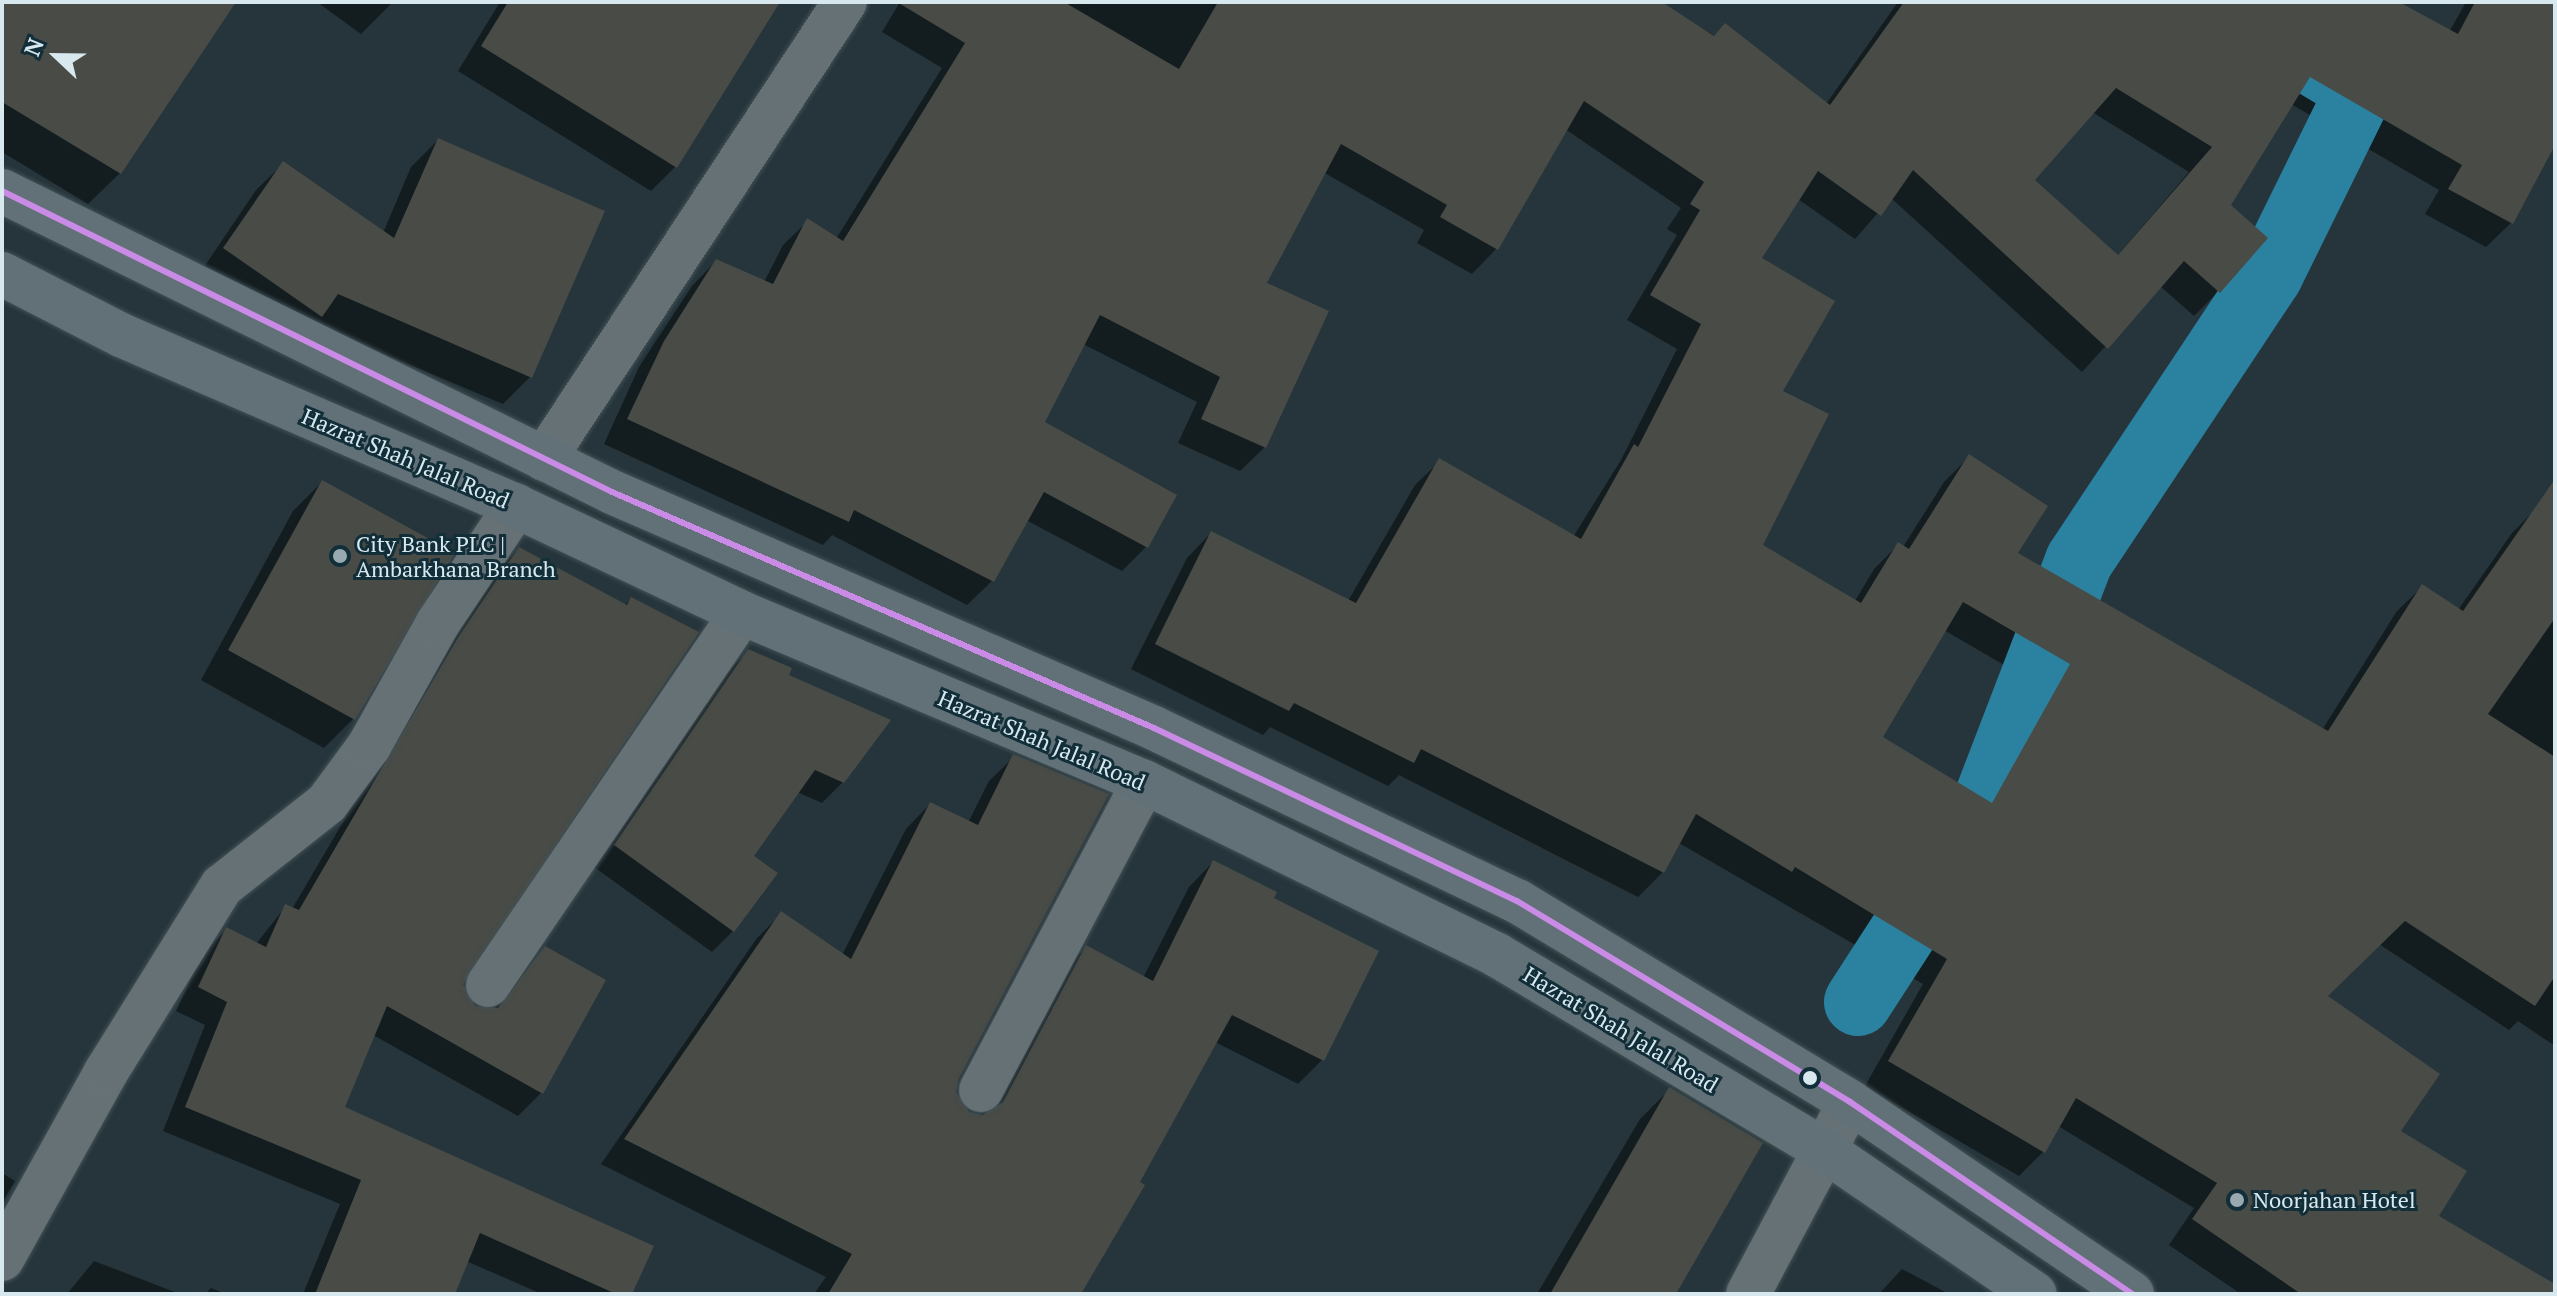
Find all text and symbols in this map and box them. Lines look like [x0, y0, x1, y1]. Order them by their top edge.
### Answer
north arrow [16, 16, 96, 96]
text: N [17, 34, 50, 60]
street label: Hazrat Shah Jalal Road [298, 402, 514, 514]
place label: City Bank PLC | Ambarkhana Branch [356, 530, 556, 582]
marker: City Bank PLC | Ambarkhana Branch [331, 547, 349, 565]
street label: Hazrat Shah Jalal Road [934, 684, 1150, 796]
street label: Hazrat Shah Jalal Road [1519, 960, 1723, 1098]
unlabelled marker [1802, 1070, 1818, 1086]
place label: Noorjahan Hotel [2253, 1187, 2416, 1213]
marker: Noorjahan Hotel [2228, 1191, 2246, 1209]

